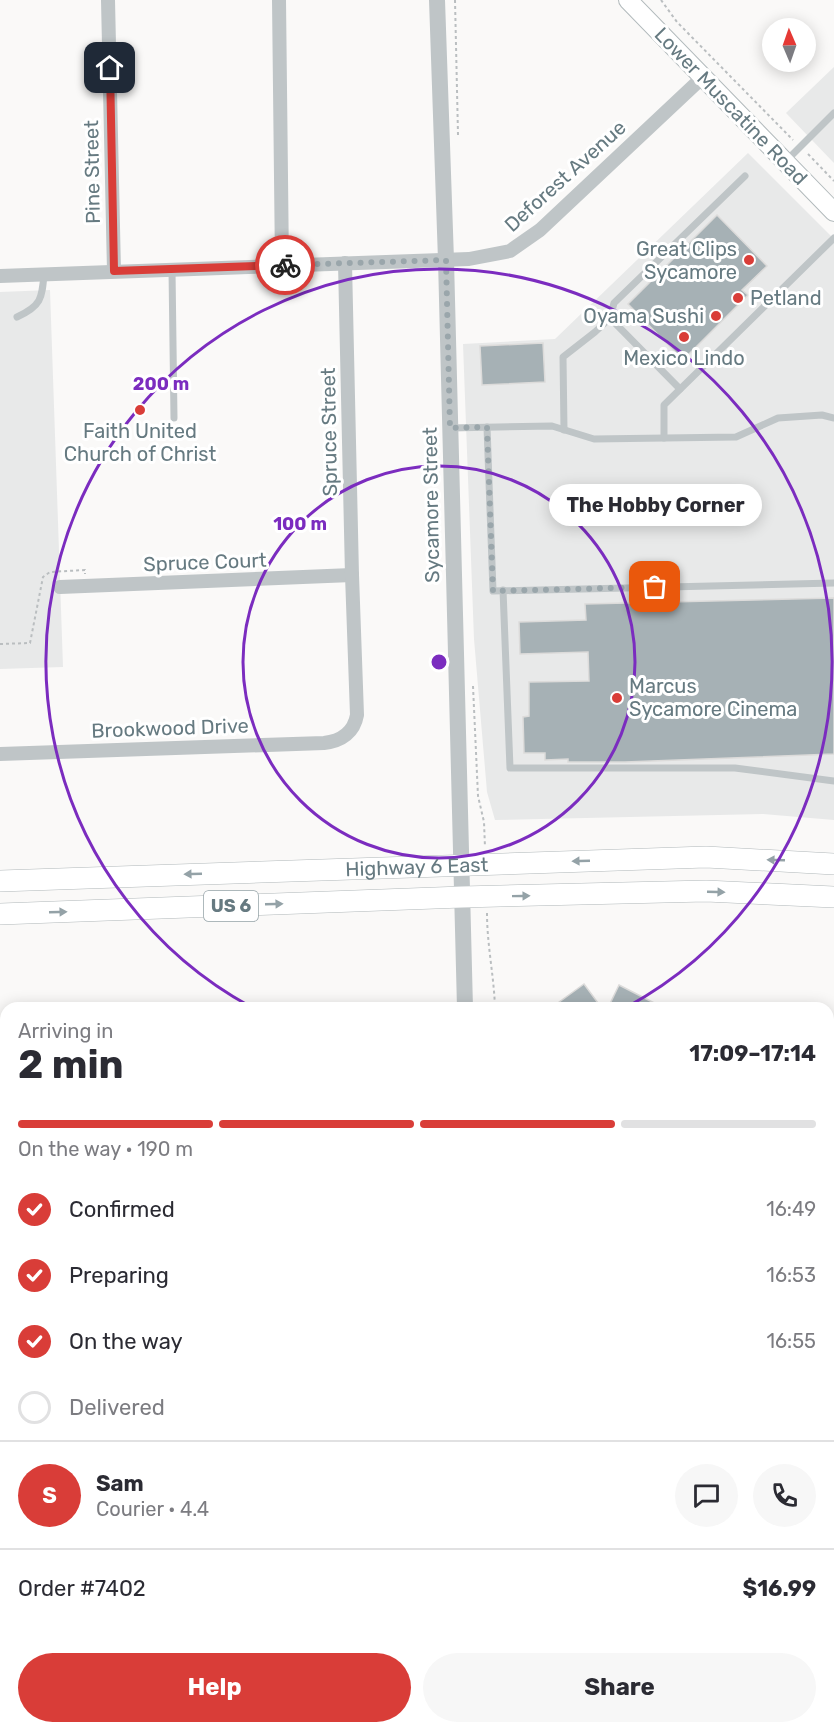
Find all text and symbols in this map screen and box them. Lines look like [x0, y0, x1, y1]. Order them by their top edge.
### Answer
north arrow [762, 18, 816, 72]
map controls [762, 18, 816, 72]
street label: Lower Muscatine Road [650, 22, 812, 190]
pin [84, 42, 135, 93]
icon: home [93, 51, 126, 84]
street label: Deforest Avenue [499, 115, 631, 237]
street label: Pine Street [79, 120, 105, 224]
courier [255, 235, 315, 295]
place label: Great Clips Sycamore [636, 237, 737, 284]
icon: bike [269, 249, 302, 282]
marker: Great Clips Sycamore [742, 253, 756, 267]
place label: Petland [750, 286, 822, 310]
marker: Petland [731, 291, 745, 305]
place label: Oyama Sushi [583, 304, 704, 328]
marker: Oyama Sushi [709, 309, 723, 323]
marker: Mexico Lindo [677, 330, 691, 344]
place label: Mexico Lindo [623, 346, 745, 370]
street label: Spruce Street [316, 367, 342, 497]
text: 200 m [133, 373, 189, 395]
marker: Faith United Church of Christ [133, 403, 147, 417]
place label: Faith United Church of Christ [64, 419, 216, 466]
street label: Sycamore Street [418, 427, 444, 583]
callout: The Hobby Corner [548, 485, 762, 527]
text: The Hobby Corner [566, 493, 745, 517]
text: 100 m [273, 513, 327, 535]
street label: Spruce Court [143, 548, 267, 576]
pin [629, 561, 680, 612]
icon: bag [638, 570, 671, 603]
centre of rings [429, 652, 449, 672]
place label: Marcus Sycamore Cinema [629, 674, 797, 721]
marker: Marcus Sycamore Cinema [610, 691, 624, 705]
street label: Brookwood Drive [91, 713, 249, 743]
street label: Highway 6 East [345, 852, 489, 881]
one-way arrow [766, 855, 785, 864]
one-way arrow [571, 856, 590, 865]
one-way arrow [184, 869, 203, 879]
one-way arrow [706, 887, 725, 896]
road number: US 6 [204, 891, 258, 921]
one-way arrow [511, 891, 530, 900]
one-way arrow [265, 899, 284, 909]
one-way arrow [49, 907, 68, 917]
text: Arriving in [18, 1019, 113, 1043]
text: 17:09–17:14 [689, 1040, 816, 1067]
text: 2 min [18, 1042, 124, 1088]
text: On the way · 190 m [18, 1137, 193, 1161]
icon: check [18, 1193, 51, 1226]
text: Confirmed [69, 1196, 175, 1223]
text: 16:49 [766, 1197, 816, 1221]
icon: check [18, 1259, 51, 1292]
text: Preparing [69, 1262, 169, 1289]
text: 16:53 [766, 1263, 816, 1287]
icon: check [18, 1325, 51, 1358]
text: On the way [69, 1328, 183, 1355]
text: 16:55 [767, 1329, 816, 1353]
text: Delivered [69, 1394, 165, 1421]
button: chat [675, 1464, 738, 1527]
button: phone [753, 1464, 816, 1527]
text: Sam [96, 1470, 144, 1497]
text: S [42, 1482, 57, 1509]
text: Courier · 4.4 [96, 1497, 209, 1521]
text: Order #7402 [18, 1575, 146, 1602]
text: $16.99 [742, 1575, 816, 1602]
button: Help [18, 1653, 411, 1722]
button: Share [423, 1653, 816, 1722]

